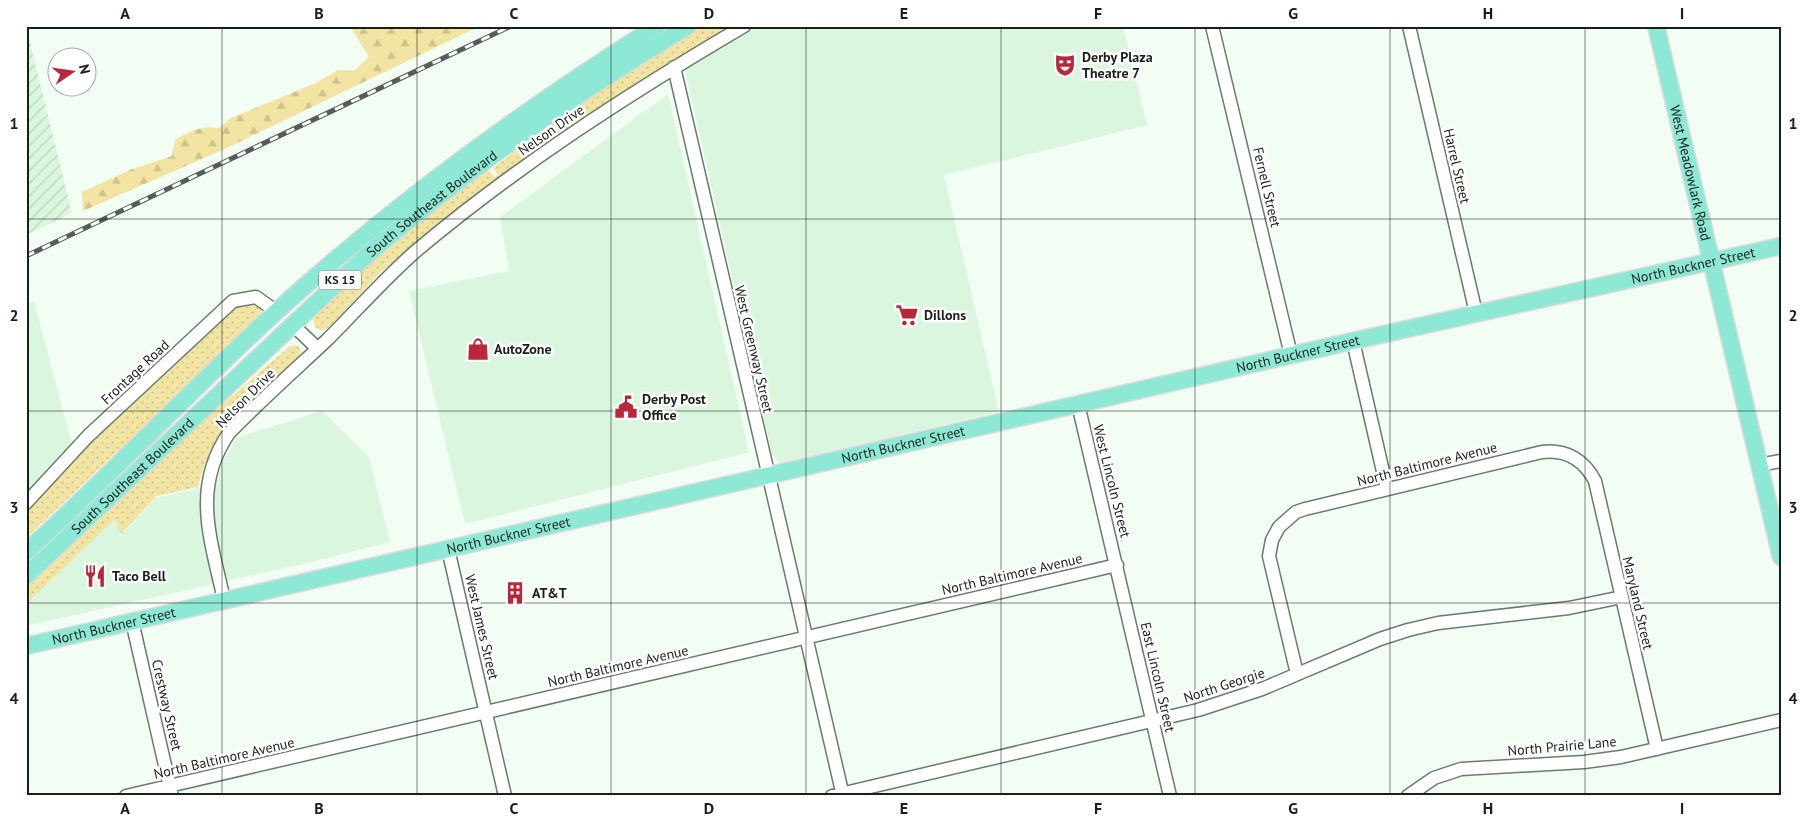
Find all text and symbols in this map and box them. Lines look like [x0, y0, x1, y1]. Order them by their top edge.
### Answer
text: A [120, 3, 130, 23]
text: B [314, 3, 324, 23]
text: C [510, 3, 519, 23]
text: D [704, 3, 714, 23]
text: E [900, 3, 908, 23]
text: F [1094, 3, 1102, 23]
text: G [1288, 3, 1298, 23]
text: H [1483, 3, 1493, 23]
text: I [1680, 3, 1684, 23]
north arrow [48, 48, 98, 98]
place label: Derby Plaza Theatre 7 [1082, 48, 1153, 82]
theatre icon: Derby Plaza Theatre 7 [1052, 52, 1078, 78]
text: N [75, 63, 94, 76]
street label: Nelson Drive [514, 101, 588, 159]
street label: West Meadowlark Road [1666, 104, 1715, 242]
text: 1 [9, 113, 19, 133]
text: 1 [1788, 113, 1798, 133]
street label: Harrel Street [1440, 127, 1474, 206]
street label: Fernell Street [1249, 145, 1285, 229]
street label: South Southeast Boulevard [362, 146, 501, 261]
street label: North Buckner Street [1630, 243, 1757, 288]
road number: KS 15 [319, 270, 361, 290]
street label: West Greenway Street [731, 283, 777, 415]
supermarket icon: Dillons [894, 302, 920, 328]
text: 2 [9, 305, 19, 325]
text: 2 [1788, 305, 1798, 325]
place label: Dillons [924, 306, 966, 324]
street label: North Buckner Street [1234, 331, 1362, 377]
street label: Frontage Road [97, 336, 173, 408]
shop icon: AutoZone [465, 336, 491, 362]
place label: AutoZone [494, 340, 552, 358]
street label: Nelson Drive [211, 364, 279, 432]
place label: Derby Post Office [642, 390, 706, 424]
public building icon: Derby Post Office [613, 394, 639, 420]
street label: South Southeast Boulevard [67, 414, 198, 538]
street label: North Buckner Street [840, 421, 967, 467]
street label: West Lincoln Street [1089, 423, 1135, 540]
street label: North Baltimore Avenue [1355, 438, 1499, 490]
text: 3 [9, 497, 19, 517]
text: 3 [1788, 497, 1798, 517]
street label: North Buckner Street [445, 512, 572, 558]
street label: North Baltimore Avenue [940, 549, 1084, 599]
street label: Maryland Street [1619, 555, 1658, 652]
restaurant icon: Taco Bell [82, 563, 108, 589]
place label: Taco Bell [112, 567, 167, 585]
street label: West James Street [461, 573, 503, 682]
building icon: AT&T [502, 580, 528, 606]
place label: AT&T [532, 584, 567, 602]
street label: North Buckner Street [50, 603, 177, 649]
street label: East Lincoln Street [1137, 620, 1179, 734]
street label: North Baltimore Avenue [546, 641, 690, 691]
street label: Crestway Street [148, 658, 186, 753]
street label: North Georgie [1181, 663, 1267, 707]
text: 4 [9, 688, 19, 708]
text: 4 [1788, 688, 1798, 708]
street label: North Prairie Lane [1507, 732, 1617, 760]
street label: North Baltimore Avenue [152, 733, 296, 783]
text: A [120, 798, 130, 818]
text: B [314, 798, 324, 818]
text: C [510, 798, 519, 818]
text: D [704, 798, 714, 818]
text: E [900, 798, 908, 818]
text: F [1094, 798, 1102, 818]
text: G [1288, 798, 1298, 818]
text: H [1483, 798, 1493, 818]
text: I [1680, 798, 1684, 818]

